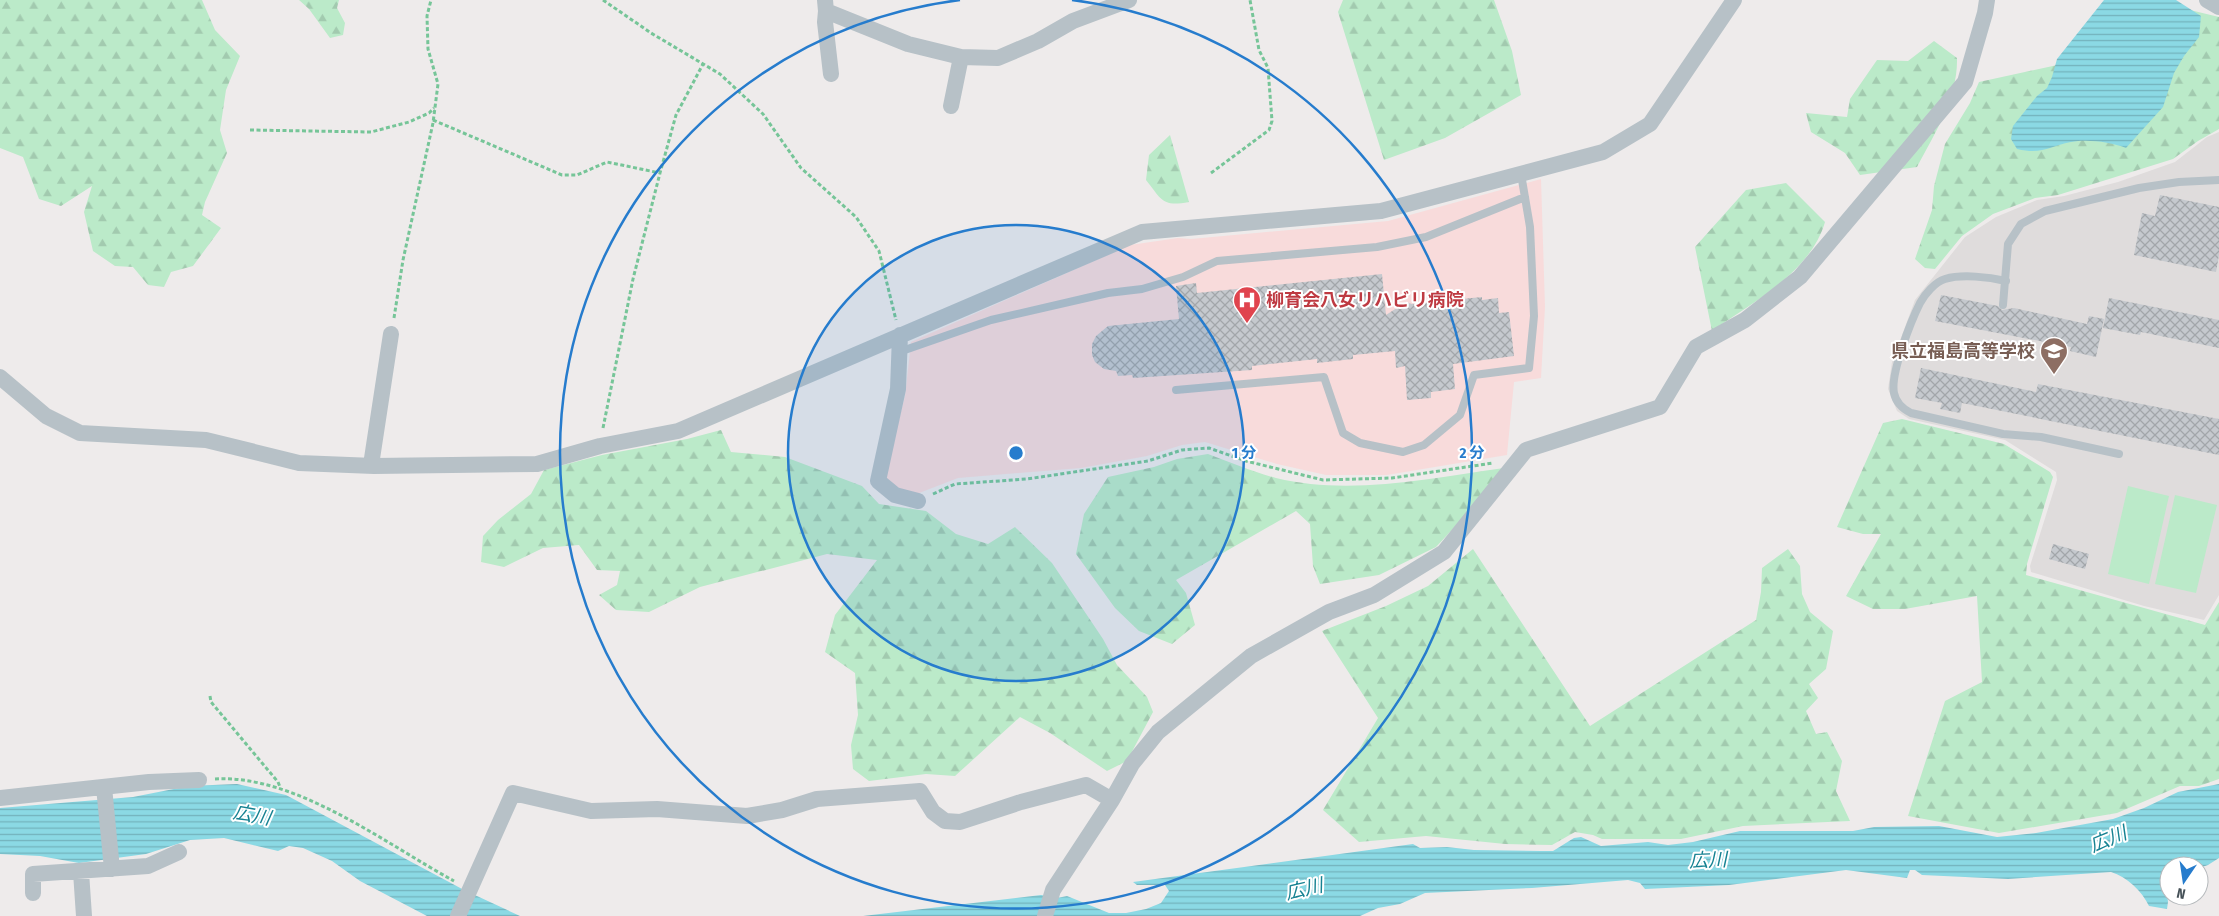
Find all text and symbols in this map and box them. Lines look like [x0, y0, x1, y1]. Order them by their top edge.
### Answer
hospital icon: 柳育会八女リハビリ病院 [1232, 285, 1262, 324]
place label: 柳育会八女リハビリ病院 [1266, 289, 1464, 311]
school or university icon: 県立福島高等学校 [2039, 336, 2069, 375]
place label: 県立福島高等学校 [1891, 340, 2035, 362]
centre of rings [1007, 444, 1025, 462]
text: 1 分 [1232, 444, 1256, 462]
text: 2 分 [1458, 444, 1485, 462]
water label: 広川 [231, 800, 275, 830]
water label: 広川 [2086, 820, 2132, 857]
water label: 広川 [1689, 848, 1729, 872]
north arrow [2159, 856, 2209, 906]
water label: 広川 [1283, 873, 1327, 904]
text: N [2175, 884, 2187, 902]

